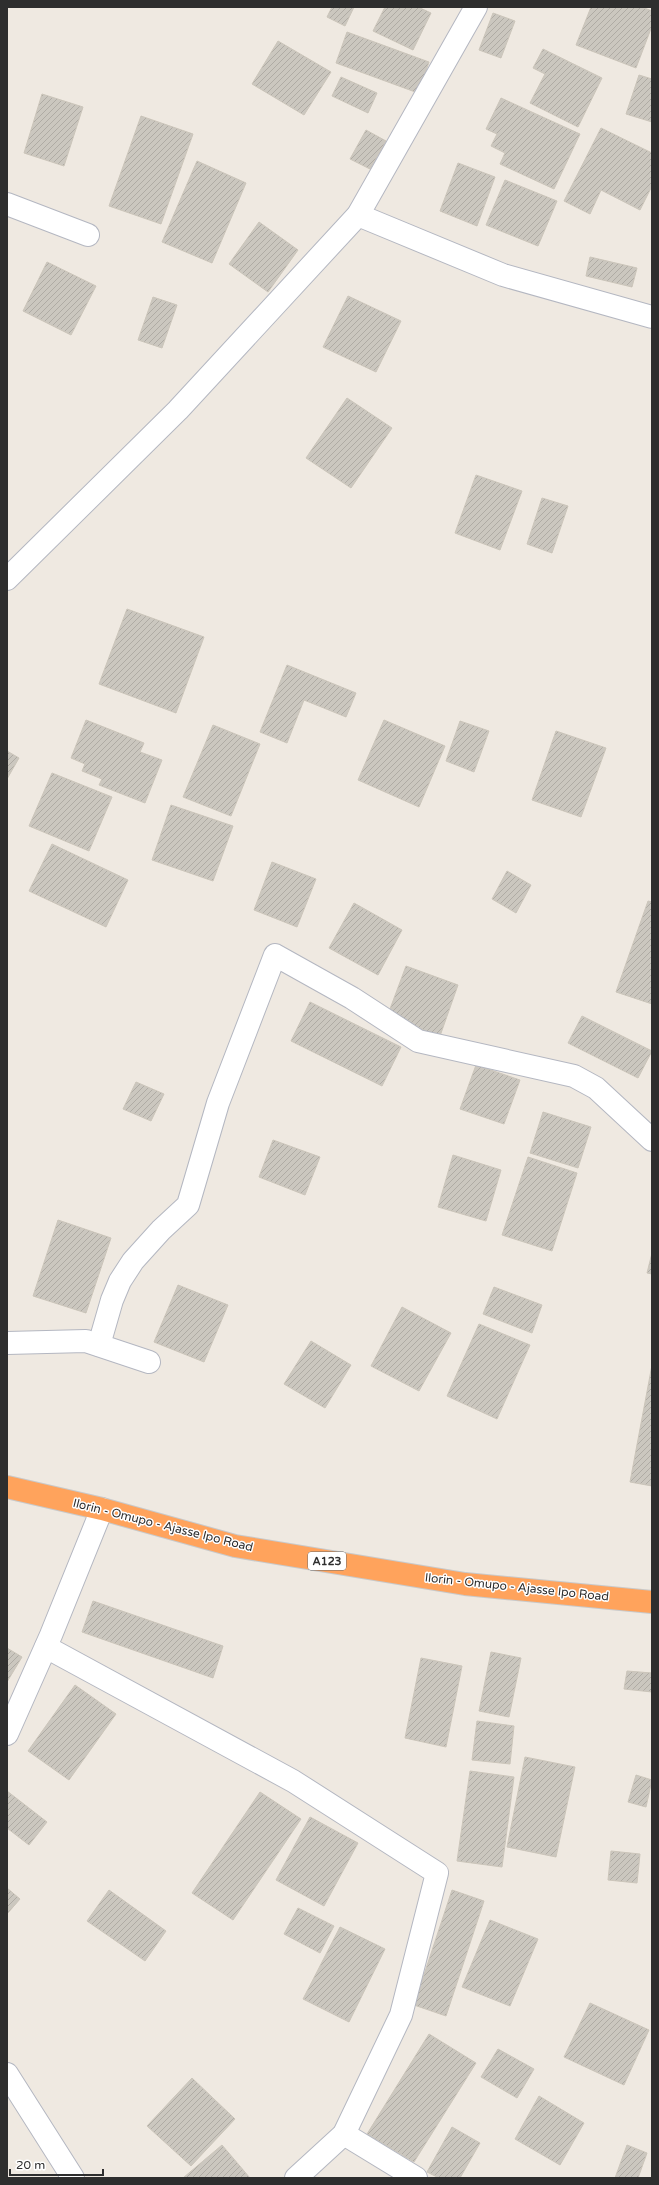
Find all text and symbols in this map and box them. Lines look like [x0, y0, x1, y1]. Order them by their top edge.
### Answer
street label: Ilorin - Omupo - Ajasse Ipo Road [72, 1496, 254, 1554]
road number: A123 [308, 1552, 346, 1570]
street label: Ilorin - Omupo - Ajasse Ipo Road [424, 1570, 610, 1604]
scale bar [10, 2151, 103, 2177]
text: 20 m [16, 2158, 45, 2172]

